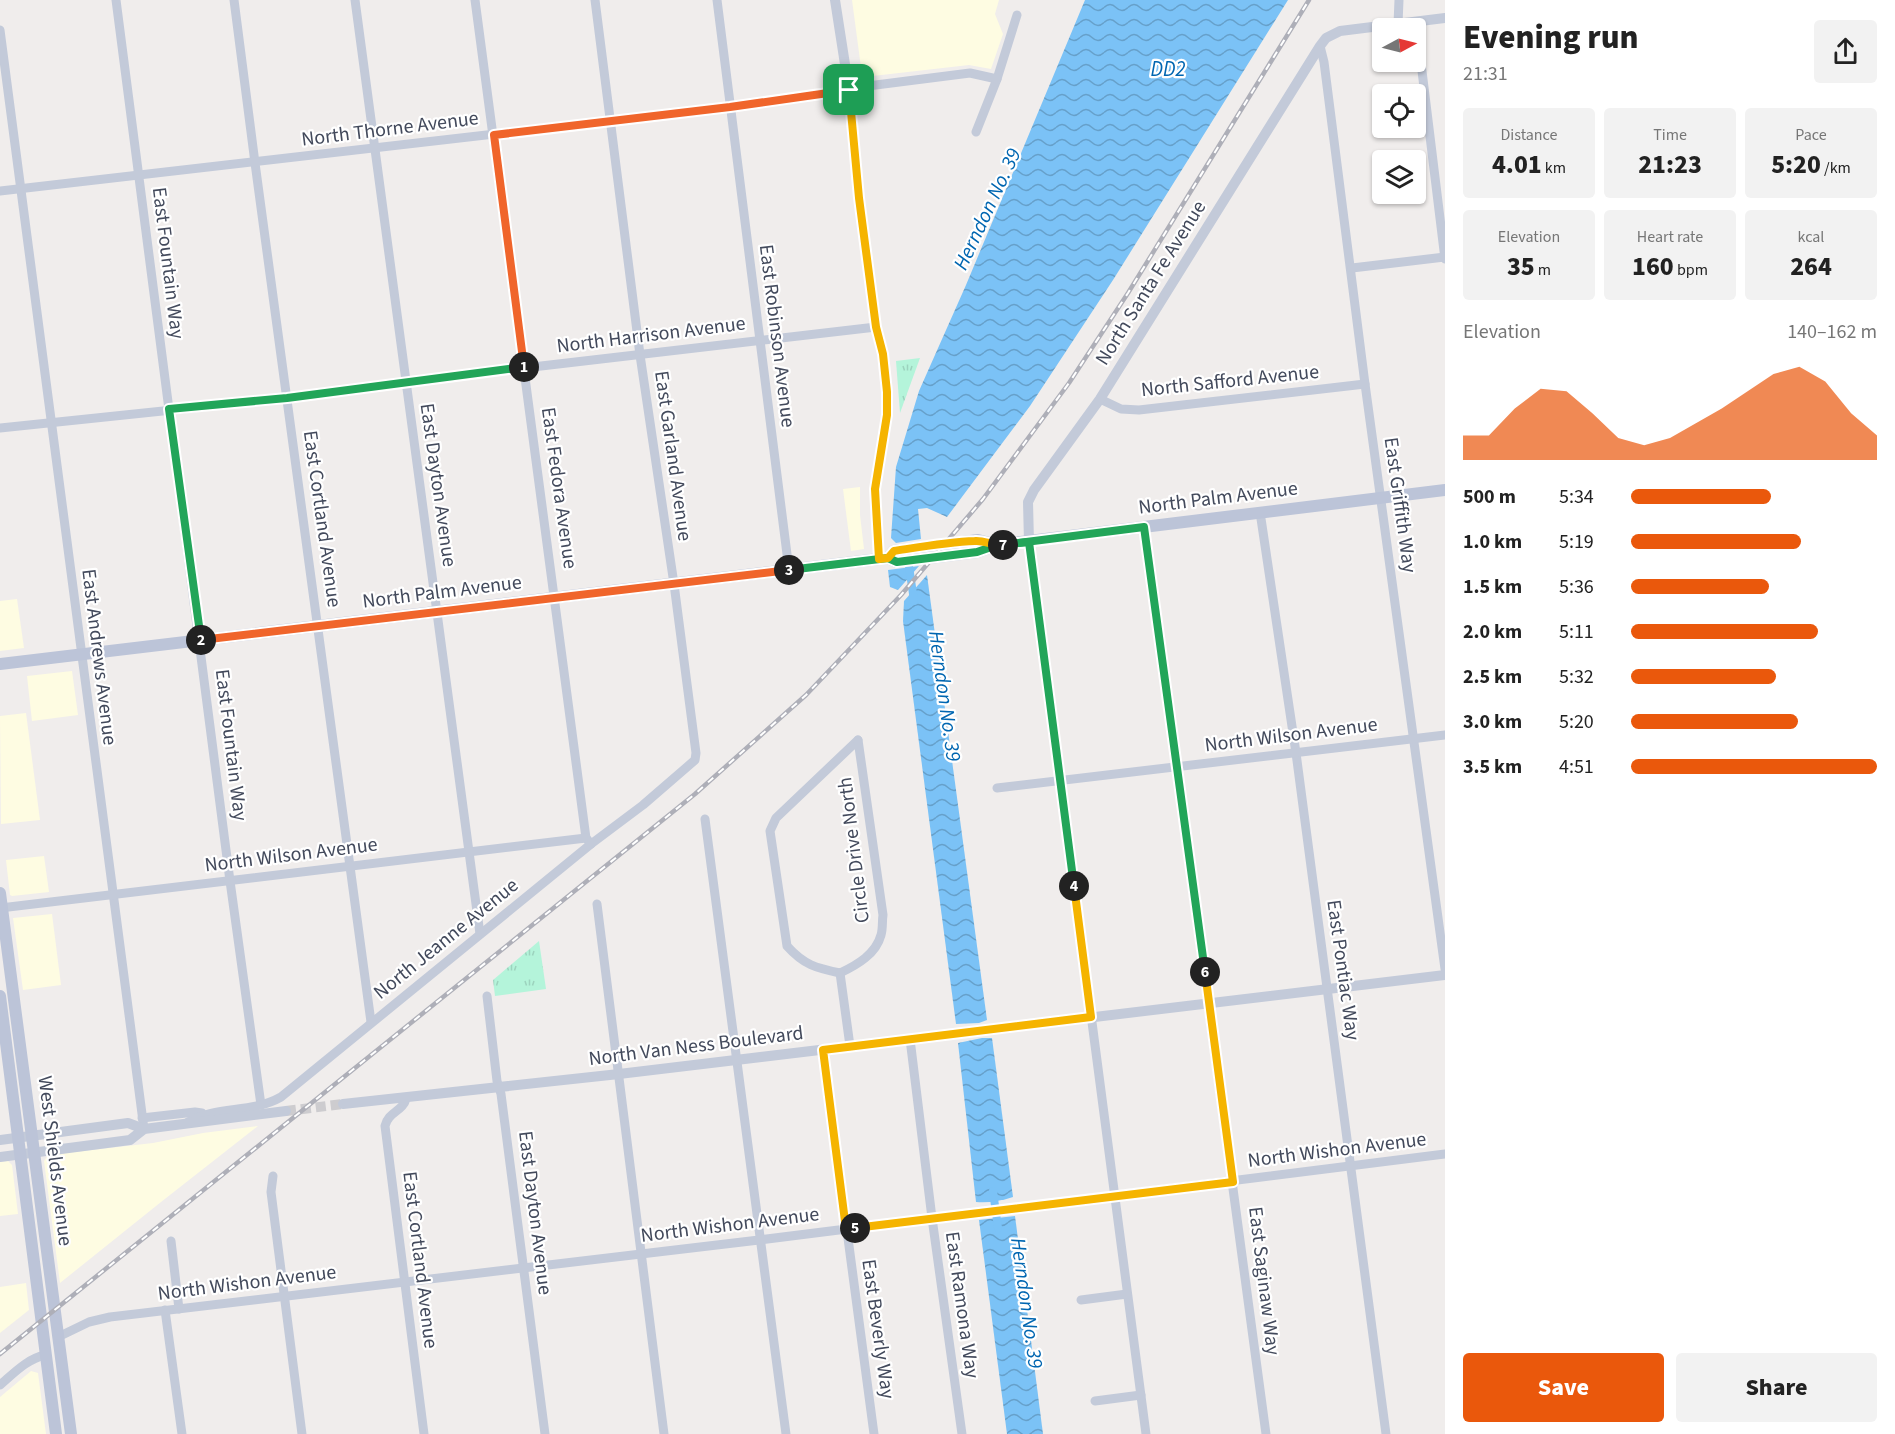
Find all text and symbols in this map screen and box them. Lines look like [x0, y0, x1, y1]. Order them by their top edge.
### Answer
text: Evening run [1463, 14, 1639, 61]
north arrow [1372, 18, 1426, 72]
map controls [1372, 18, 1426, 204]
button: share [1814, 20, 1877, 83]
water label: DD2 [1150, 54, 1186, 84]
text: 21:31 [1463, 60, 1508, 88]
pin [823, 64, 874, 115]
icon: arrive [832, 73, 865, 106]
button: locate [1372, 84, 1426, 138]
street label: North Thorne Avenue [300, 104, 480, 154]
text: Distance [1501, 124, 1557, 146]
text: Time [1653, 124, 1687, 146]
text: Pace [1795, 124, 1827, 146]
water label: Herndon No. 39 [946, 143, 1028, 275]
text: 4.01 [1492, 146, 1542, 183]
text: 21:23 [1638, 146, 1702, 183]
text: 5:20 [1771, 146, 1821, 183]
button: layers [1372, 150, 1426, 204]
text: km [1542, 157, 1566, 179]
text: /km [1821, 157, 1851, 179]
street label: East Fountain Way [145, 186, 191, 341]
street label: North Santa Fe Avenue [1089, 195, 1213, 371]
text: Elevation [1498, 226, 1560, 248]
text: Heart rate [1637, 226, 1703, 248]
text: kcal [1798, 226, 1824, 248]
street label: East Robinson Avenue [752, 243, 802, 429]
text: 35 [1507, 248, 1535, 285]
text: 160 [1632, 248, 1674, 285]
text: 264 [1790, 248, 1832, 285]
text: m [1535, 259, 1551, 281]
text: bpm [1674, 259, 1708, 281]
street label: North Harrison Avenue [555, 310, 747, 360]
text: Elevation [1463, 318, 1541, 346]
text: 140–162 m [1787, 318, 1877, 346]
pin: 1 [509, 352, 539, 382]
text: 1 [520, 356, 528, 378]
street label: North Safford Avenue [1140, 358, 1320, 404]
street label: East Garland Avenue [647, 369, 699, 543]
street label: East Dayton Avenue [413, 401, 463, 569]
street label: East Fedora Avenue [534, 405, 584, 571]
street label: East Cortland Avenue [296, 429, 348, 609]
street label: East Griffith Way [1377, 435, 1423, 575]
street label: North Palm Avenue [1137, 474, 1299, 522]
text: 500 m [1463, 483, 1516, 511]
text: 5:34 [1559, 483, 1594, 511]
text: 1.0 km [1463, 528, 1522, 556]
text: 5:19 [1559, 528, 1594, 556]
pin: 7 [988, 530, 1018, 560]
text: 7 [999, 534, 1007, 556]
pin: 3 [774, 555, 804, 585]
text: 3 [785, 559, 793, 581]
street label: East Andrews Avenue [74, 567, 124, 747]
street label: North Palm Avenue [361, 568, 523, 616]
text: 1.5 km [1463, 573, 1522, 601]
text: 5:36 [1559, 573, 1594, 601]
text: 2.0 km [1463, 618, 1522, 646]
text: 5:11 [1559, 618, 1594, 646]
pin: 2 [186, 625, 216, 655]
text: 2 [197, 629, 205, 651]
water label: Herndon No. 39 [921, 629, 969, 763]
text: 2.5 km [1463, 663, 1522, 691]
text: 5:32 [1559, 663, 1594, 691]
street label: East Fountain Way [208, 668, 254, 823]
text: 3.0 km [1463, 708, 1522, 736]
text: 5:20 [1559, 708, 1594, 736]
street label: North Wilson Avenue [1203, 710, 1379, 759]
text: 3.5 km [1463, 753, 1522, 781]
text: 4:51 [1559, 753, 1594, 781]
street label: Circle Drive North [831, 775, 877, 925]
street label: North Wilson Avenue [203, 830, 379, 879]
pin: 4 [1059, 871, 1089, 901]
street label: North Jeanne Avenue [368, 872, 524, 1006]
text: 4 [1070, 875, 1078, 897]
street label: East Pontiac Way [1319, 898, 1367, 1043]
pin: 6 [1190, 957, 1220, 987]
text: 6 [1201, 961, 1209, 983]
street label: North Van Ness Boulevard [587, 1019, 805, 1073]
street label: West Shields Avenue [31, 1074, 79, 1248]
street label: North Wishon Avenue [1246, 1125, 1428, 1175]
street label: East Dayton Avenue [511, 1129, 559, 1297]
street label: East Cortland Avenue [395, 1170, 445, 1350]
street label: North Wishon Avenue [639, 1200, 821, 1250]
street label: East Saginaw Way [1241, 1205, 1287, 1357]
pin: 5 [840, 1213, 870, 1243]
text: 5 [851, 1217, 859, 1239]
street label: East Ramona Way [938, 1230, 986, 1381]
water label: Herndon No. 39 [1003, 1236, 1051, 1370]
street label: East Beverly Way [854, 1257, 902, 1401]
street label: North Wishon Avenue [156, 1258, 338, 1308]
button: Save [1463, 1353, 1664, 1422]
button: Share [1676, 1353, 1877, 1422]

